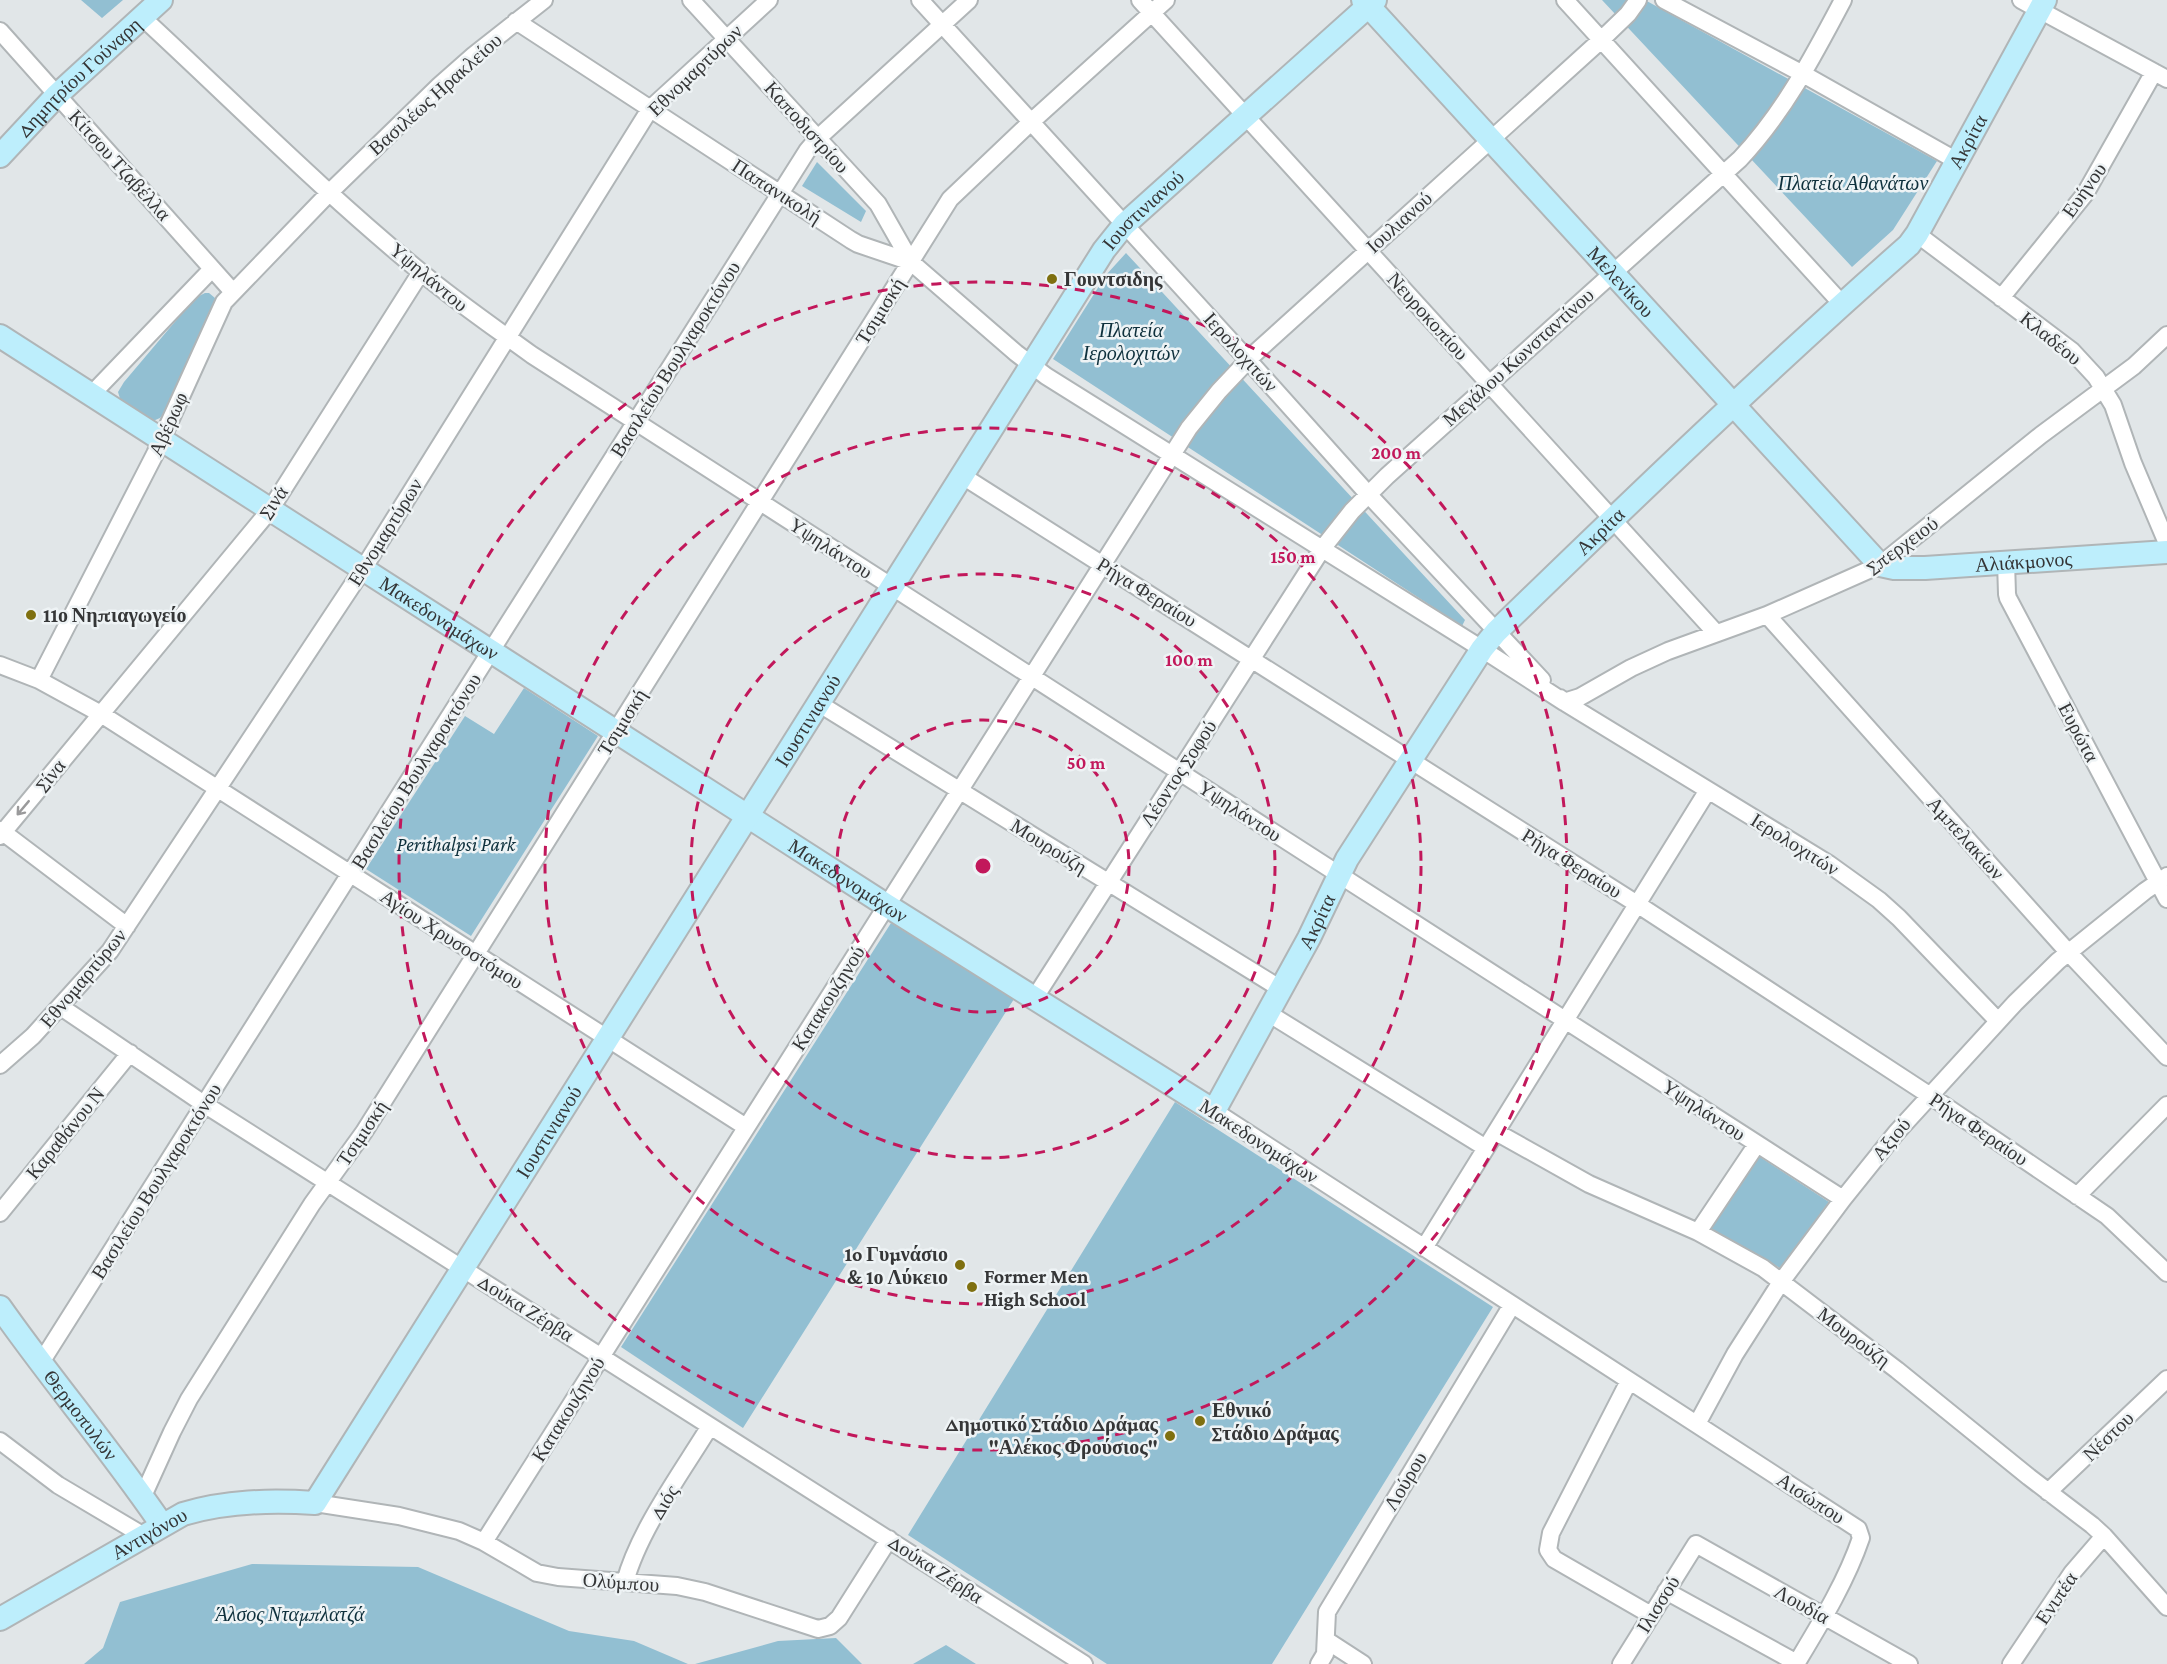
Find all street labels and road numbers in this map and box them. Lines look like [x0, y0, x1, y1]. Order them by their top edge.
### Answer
street label: Δημητρίου Γούναρη [13, 13, 146, 141]
street label: Εθνομαρτύρων [643, 20, 747, 121]
street label: Βασιλέως Ηρακλείου [364, 28, 507, 160]
street label: Καποδιστρίου [759, 77, 854, 178]
street label: Κίτσου Τζαβέλλα [64, 105, 176, 226]
street label: Ακρίτα [1944, 110, 1991, 172]
street label: Παπανικολή [728, 154, 826, 229]
street label: Ευήνου [2057, 158, 2112, 222]
street label: Ιουστινιανού [1098, 166, 1188, 254]
street label: Ιουλιανού [1362, 187, 1436, 257]
street label: Υψηλάντου [385, 238, 472, 317]
street label: Μελενίκου [1583, 242, 1659, 322]
street label: Βασιλείου Βουλγαροκτόνου [606, 257, 745, 461]
street label: Νευροκοπίου [1382, 268, 1473, 365]
street label: Τσιμισκή [851, 274, 910, 349]
street label: Μεγάλου Κωνσταντίνου [1438, 283, 1599, 431]
street label: Κλαδέου [2016, 307, 2086, 369]
street label: Ιερολοχιτών [1199, 308, 1282, 397]
street label: Αβέρωφ [144, 389, 193, 460]
street label: Εθνομαρτύρων [343, 474, 428, 590]
street label: Σινά [254, 481, 292, 522]
street label: Ακρίτα [1572, 503, 1629, 559]
street label: Σπερχειού [1862, 512, 1943, 579]
street label: Υψηλάντου [785, 513, 877, 584]
street label: Αλιάκμονος [1974, 547, 2073, 576]
street label: Ρήγα Φεραίου [1093, 553, 1201, 632]
street label: Μακεδονομάχων [376, 572, 503, 664]
street label: Βασιλείου Βουλγαροκτόνου [347, 669, 486, 873]
street label: Ιουστινιανού [771, 670, 845, 771]
street label: Τσιμισκή [593, 685, 652, 760]
street label: Ευρώτα [2053, 699, 2104, 766]
street label: Λέοντος Σοφού [1135, 715, 1222, 831]
street label: Σίνα [30, 754, 70, 795]
street label: Υψηλάντου [1194, 776, 1286, 847]
street label: Αμπελακίων [1922, 792, 2009, 885]
street label: Ιερολοχιτών [1747, 808, 1843, 880]
street label: Μουρούζη [1006, 814, 1091, 879]
street label: Ρήγα Φεραίου [1518, 824, 1626, 903]
street label: Μακεδονομάχων [785, 834, 912, 927]
street label: Αγίου Χρυσοστόμου [376, 885, 527, 994]
street label: Ακρίτα [1294, 890, 1340, 953]
street label: Εθνομαρτύρων [35, 924, 131, 1032]
street label: Κατακουζηνού [787, 942, 870, 1055]
street label: Υψηλάντου [1658, 1075, 1750, 1146]
street label: Βασιλείου Βουλγαροκτόνου [87, 1079, 226, 1283]
street label: Ιουστινιανού [512, 1081, 586, 1182]
street label: Καραθάνου Ν [21, 1083, 110, 1184]
street label: Ρήγα Φεραίου [1925, 1088, 2032, 1171]
street label: Μακεδονομάχων [1195, 1094, 1322, 1188]
street label: Τσιμισκή [332, 1096, 393, 1171]
street label: Αξιού [1867, 1113, 1915, 1165]
street label: Δούκα Ζέρβα [474, 1270, 578, 1347]
street label: Μουρούζη [1813, 1302, 1895, 1372]
street label: Κατακουζηνού [527, 1353, 610, 1466]
street label: Θερμοπυλών [39, 1366, 122, 1465]
street label: Νέστου [2078, 1407, 2138, 1465]
street label: Λούρου [1379, 1448, 1432, 1515]
street label: Αισώπου [1773, 1468, 1849, 1528]
street label: Διός [645, 1481, 683, 1523]
street label: Αντιγόνου [108, 1503, 191, 1564]
street label: Δούκα Ζέρβα [884, 1530, 988, 1609]
street label: Ενιπέα [2031, 1567, 2082, 1628]
street label: Ολύμπου [582, 1568, 660, 1597]
street label: Ιλισσού [1632, 1571, 1684, 1637]
street label: Λουδία [1771, 1580, 1834, 1628]

